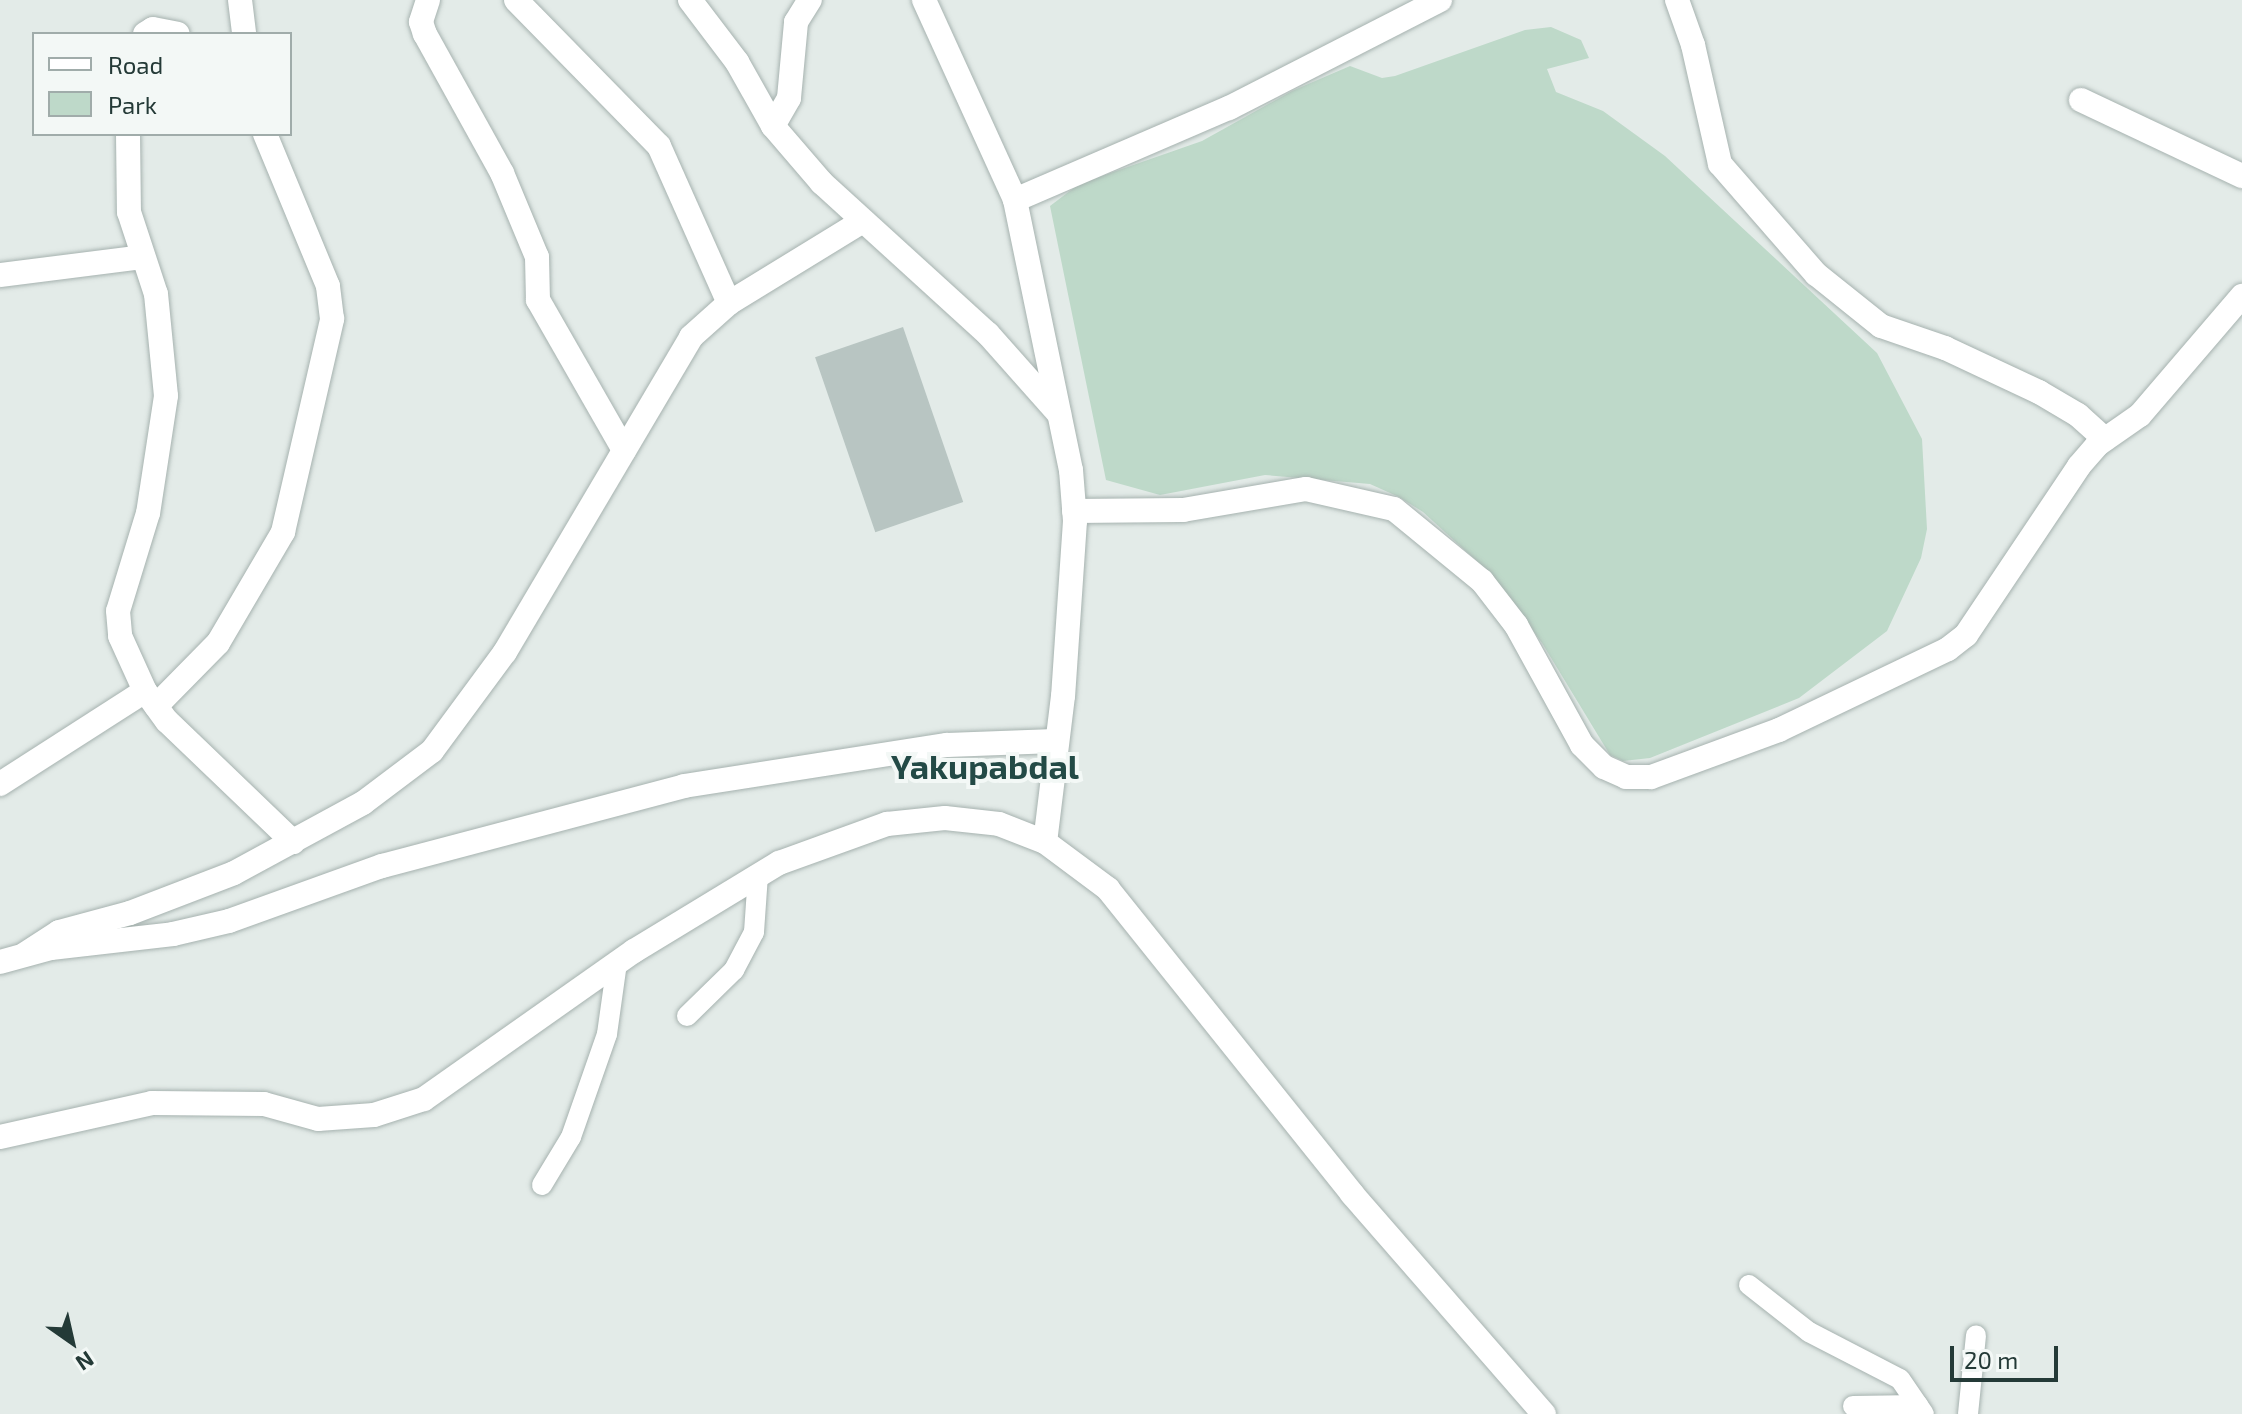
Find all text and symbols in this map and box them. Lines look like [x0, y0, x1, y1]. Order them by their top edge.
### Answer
legend [32, 32, 292, 136]
text: Road [108, 50, 163, 79]
text: Park [108, 90, 157, 119]
district label: Yakupabdal [891, 746, 1079, 786]
north arrow [32, 1302, 112, 1382]
scale bar [1954, 1330, 2062, 1380]
text: 20 m [1964, 1345, 2018, 1374]
text: N [72, 1347, 99, 1377]

